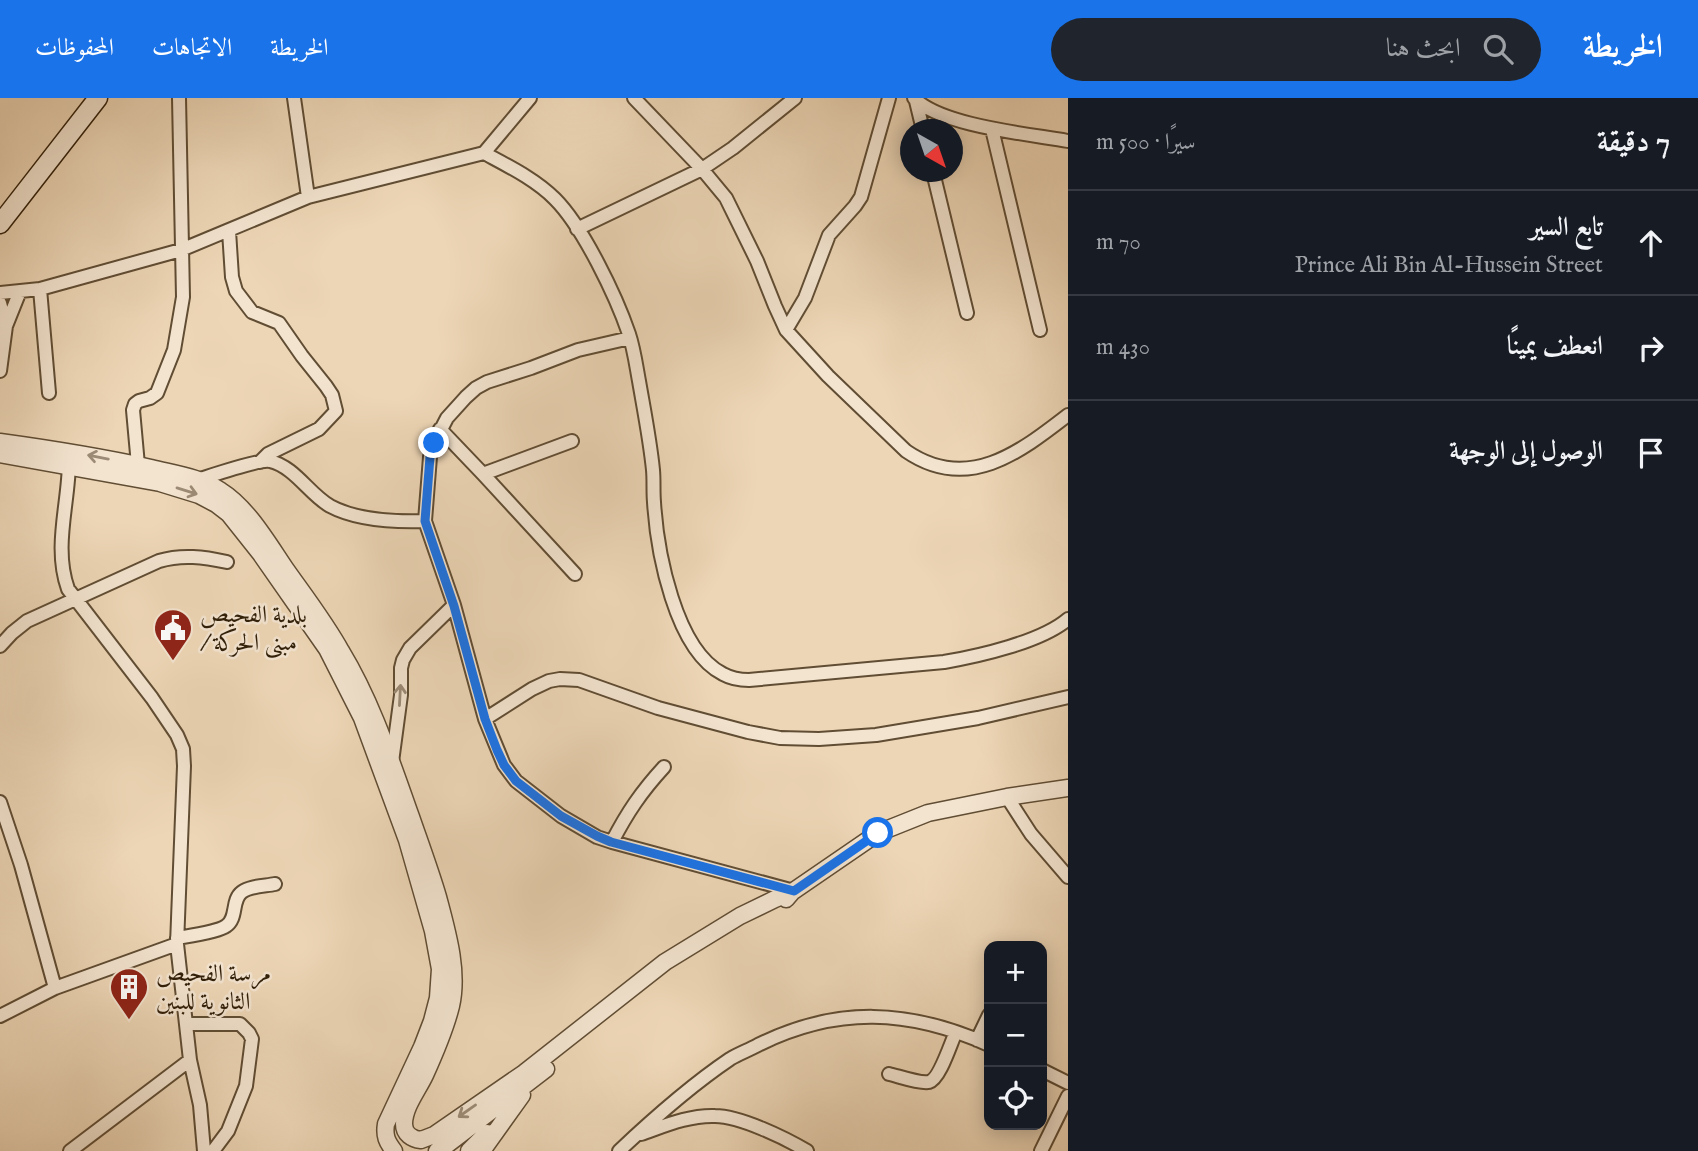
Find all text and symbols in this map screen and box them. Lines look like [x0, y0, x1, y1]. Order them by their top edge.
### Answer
search box [1051, 18, 1541, 81]
text: الخريطة [1583, 27, 1663, 69]
icon: search [1479, 30, 1517, 68]
text: ابحث هنا [1386, 32, 1461, 65]
text: المحفوظات [35, 33, 114, 64]
text: الاتجاهات [152, 33, 232, 64]
text: الخريطة [270, 33, 329, 64]
north arrow [900, 119, 963, 182]
text: 7 دقيقة [1597, 124, 1670, 162]
text: سيرًا · 500 m [1096, 128, 1195, 157]
text: تابع السير [1529, 211, 1603, 244]
icon: ahead [1632, 224, 1670, 262]
text: 70 m [1096, 228, 1141, 257]
text: Prince Ali Bin Al-Hussein Street [1295, 251, 1603, 280]
icon: right [1632, 329, 1670, 367]
text: انعطف يمينًا [1507, 330, 1603, 363]
text: 430 m [1096, 333, 1150, 362]
route end [418, 427, 449, 458]
icon: arrive [1632, 434, 1670, 472]
text: الوصول إلى الوجهة [1449, 435, 1603, 468]
one-way arrow [87, 450, 110, 463]
one-way arrow [176, 486, 198, 499]
place label: بلدية الفحيص / مبنى الحركة [200, 600, 307, 659]
public building icon: بلدية الفحيص / مبنى الحركة [152, 607, 194, 662]
one-way arrow [394, 683, 407, 706]
route start [862, 817, 893, 848]
map controls [984, 941, 1047, 1130]
button: + [984, 941, 1047, 1004]
place label: مرسة الفحيص الثانوية للبنين [156, 959, 271, 1018]
building icon: مرسة الفحيص الثانوية للبنين [108, 966, 150, 1021]
button: − [984, 1004, 1047, 1067]
button: locate [984, 1067, 1047, 1130]
one-way arrow [458, 1105, 478, 1119]

